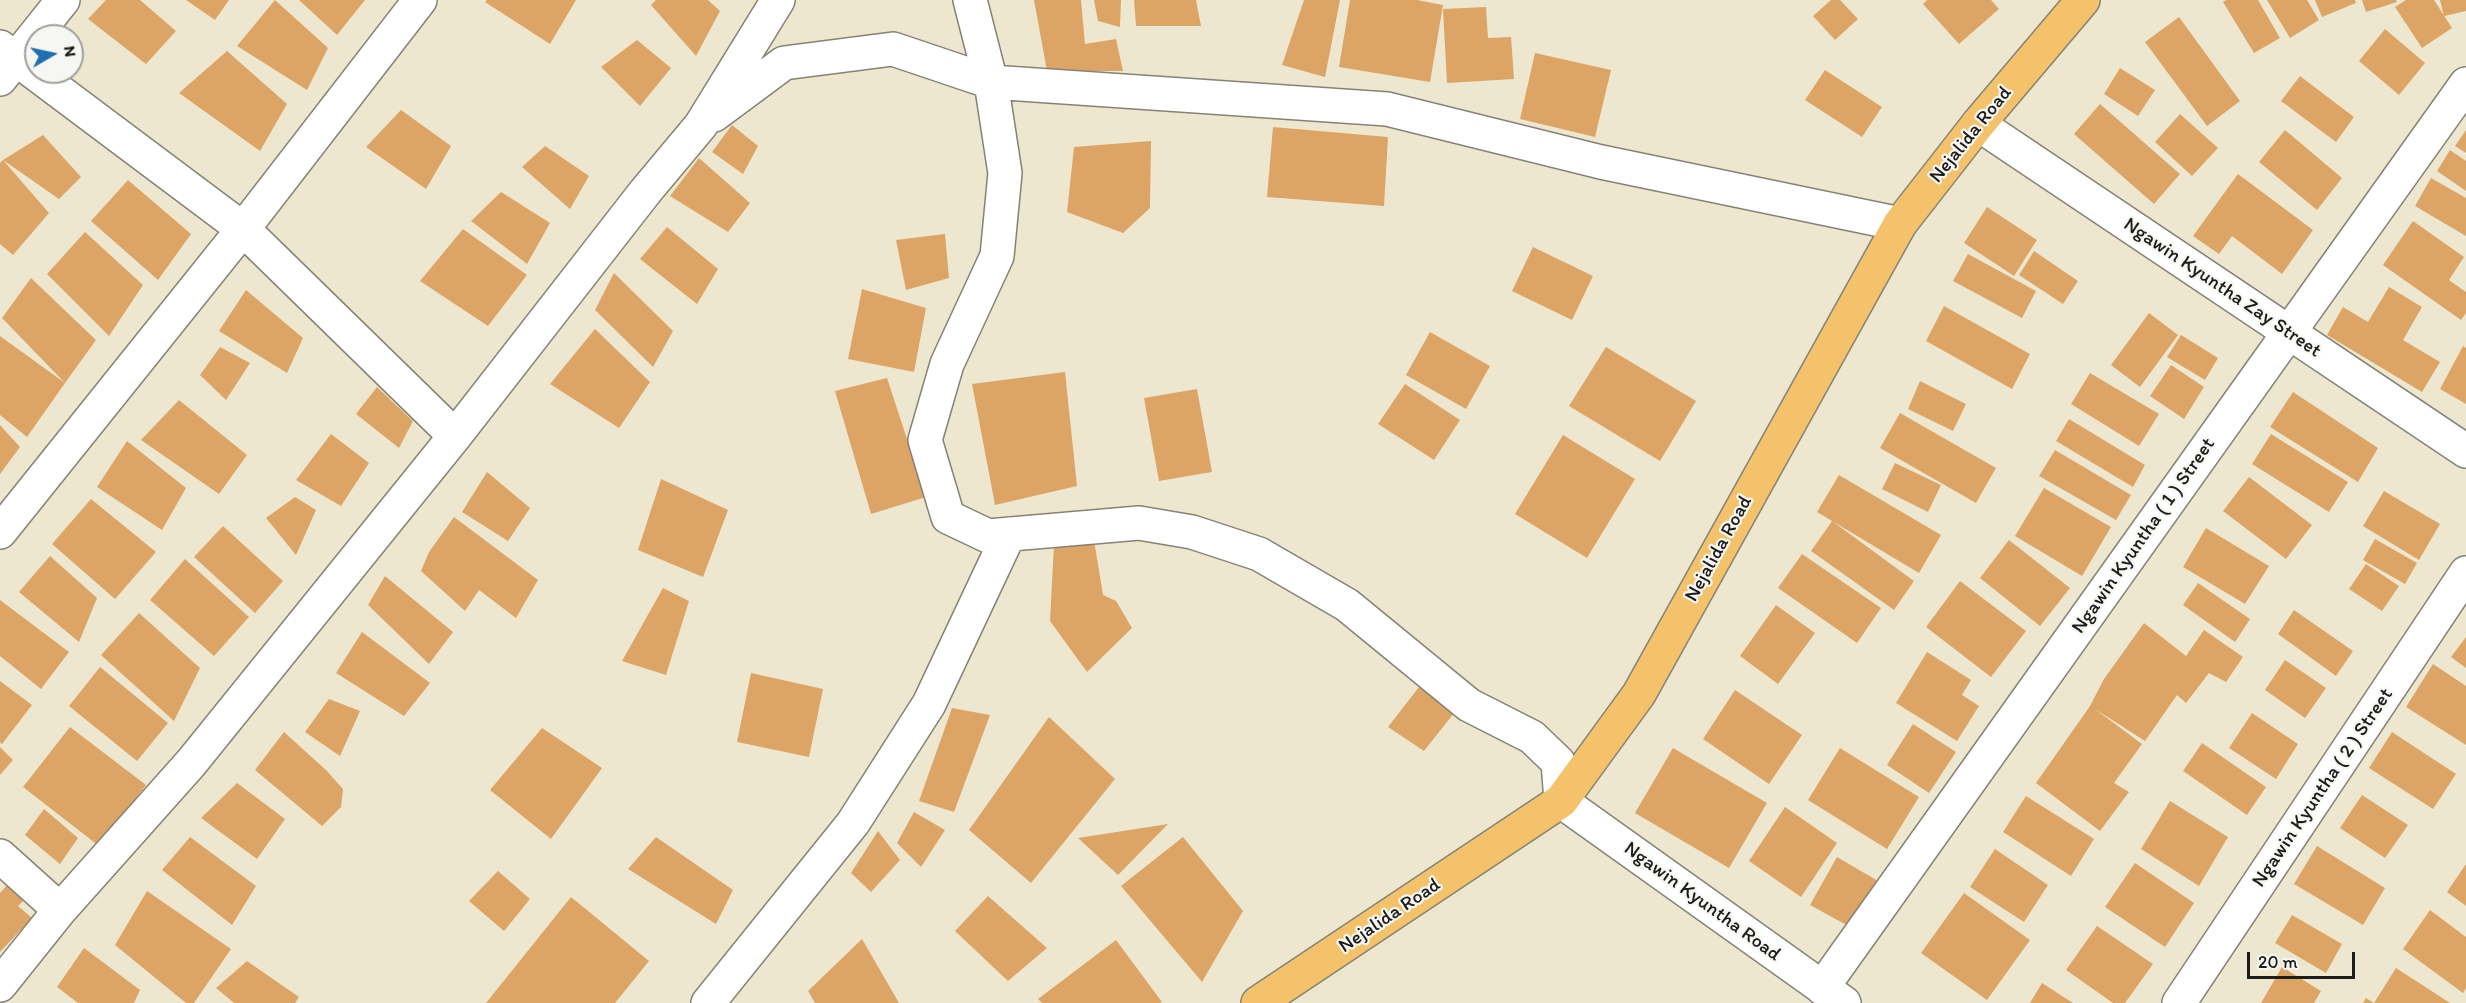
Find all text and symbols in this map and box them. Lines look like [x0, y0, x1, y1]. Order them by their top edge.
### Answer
north arrow [24, 24, 84, 84]
text: N [60, 45, 81, 58]
street label: Nejalida Road [1925, 82, 2017, 188]
street label: Ngawin Kyuntha Zay Street [2119, 213, 2325, 363]
street label: Ngawin Kyuntha ( 1 ) Street [2067, 433, 2221, 639]
street label: Nejalida Road [1680, 492, 1758, 606]
street label: Ngawin Kyuntha ( 2 ) Street [2247, 684, 2399, 892]
street label: Ngawin Kyuntha Road [1619, 837, 1785, 967]
street label: Nejalida Road [1335, 873, 1445, 959]
scale bar [2250, 940, 2358, 978]
text: 20 m [2258, 951, 2298, 973]

